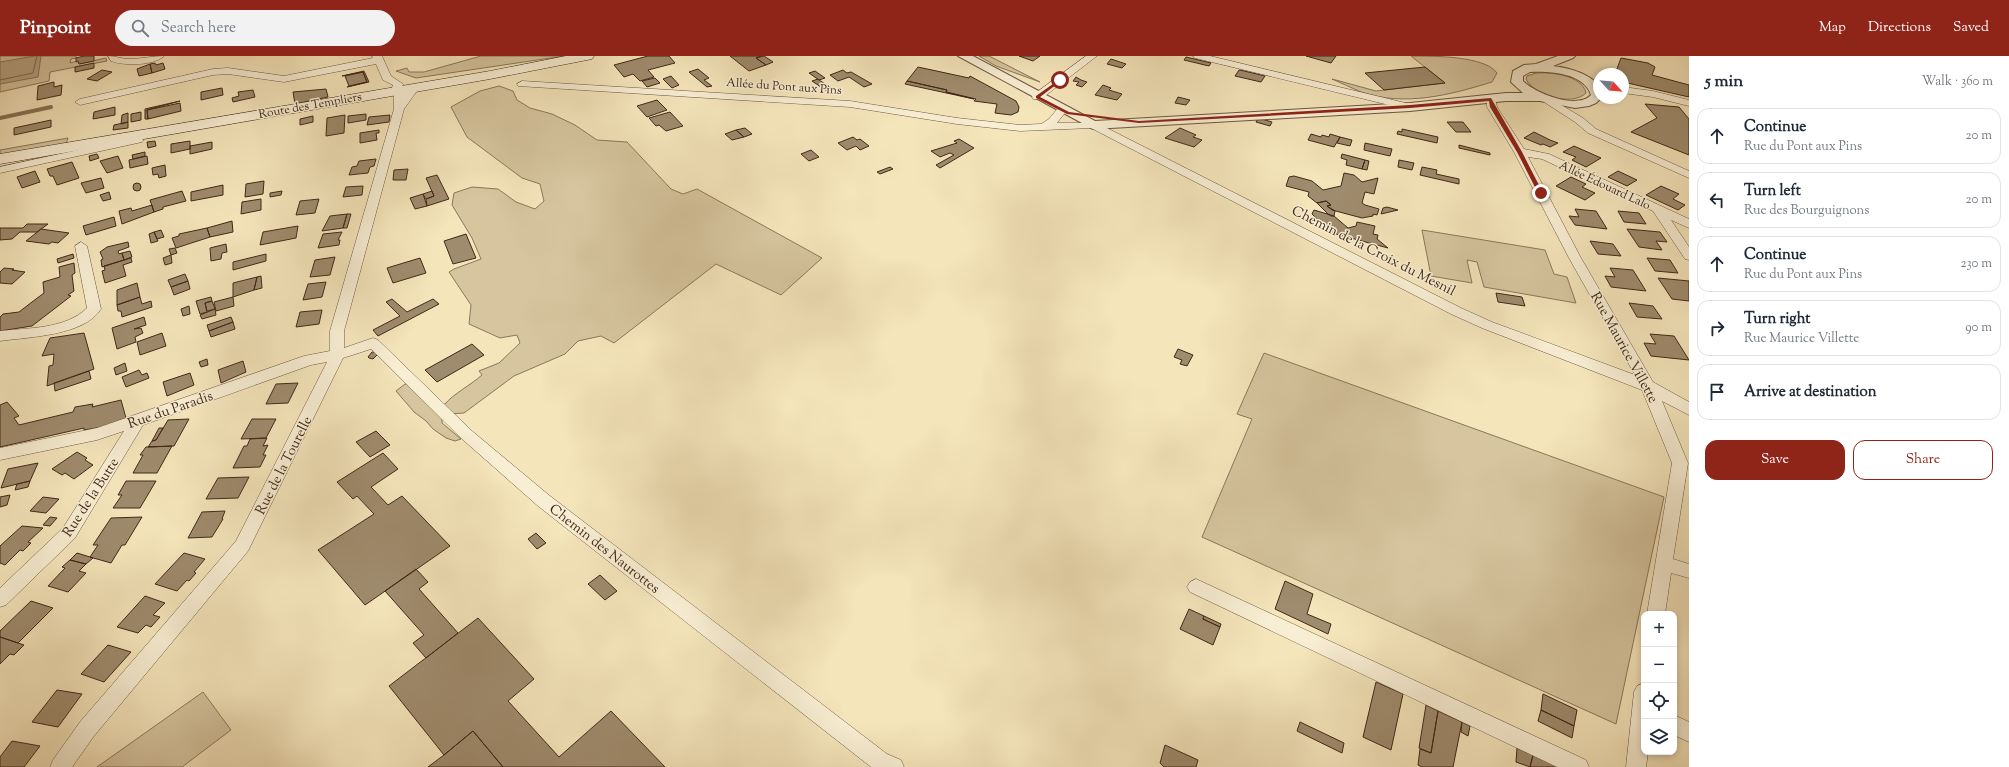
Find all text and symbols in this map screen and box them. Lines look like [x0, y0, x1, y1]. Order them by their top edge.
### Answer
search box [115, 10, 395, 46]
text: Pinpoint [20, 15, 91, 42]
icon: search [129, 17, 151, 39]
text: Search here [161, 18, 236, 39]
text: Map [1819, 18, 1846, 38]
text: Directions [1868, 18, 1931, 38]
text: Saved [1953, 18, 1989, 38]
north arrow [1593, 68, 1629, 104]
text: 5 min [1705, 70, 1743, 94]
route start [1051, 71, 1069, 89]
text: Walk · 360 m [1922, 73, 1993, 91]
street label: Allée du Pont aux Pins [726, 74, 843, 100]
street label: Route des Templiers [257, 88, 363, 124]
text: Continue [1744, 117, 1806, 138]
icon: ahead [1706, 125, 1728, 147]
text: 20 m [1966, 127, 1992, 145]
text: Rue du Pont aux Pins [1744, 138, 1862, 156]
street label: Allée Édouard Lalo [1556, 157, 1654, 215]
text: Turn left [1744, 181, 1801, 202]
route end [1532, 184, 1550, 202]
icon: left [1706, 189, 1728, 211]
text: 20 m [1966, 191, 1992, 209]
street label: Chemin de la Croix du Mesnil [1288, 202, 1459, 302]
text: Rue des Bourguignons [1744, 202, 1869, 220]
text: Continue [1744, 245, 1806, 266]
icon: ahead [1706, 253, 1728, 275]
text: 230 m [1960, 255, 1992, 273]
text: Rue du Pont aux Pins [1744, 266, 1862, 284]
street label: Rue Maurice Villette [1584, 289, 1662, 407]
text: Turn right [1744, 309, 1810, 330]
icon: right [1706, 317, 1728, 339]
text: 90 m [1965, 319, 1992, 337]
text: Rue Maurice Villette [1744, 330, 1859, 348]
icon: arrive [1706, 381, 1728, 403]
text: Arrive at destination [1744, 382, 1877, 403]
street label: Rue du Paradis [125, 387, 216, 435]
street label: Rue de la Tourelle [251, 413, 318, 519]
button: Save [1705, 440, 1845, 480]
button: Share [1853, 440, 1993, 480]
street label: Rue de la Butte [59, 455, 125, 542]
street label: Chemin des Naurottes [544, 500, 663, 599]
map controls [1641, 611, 1677, 755]
button: + [1641, 611, 1677, 647]
button: − [1641, 647, 1677, 683]
button: locate [1641, 683, 1677, 719]
button: layers [1641, 719, 1677, 755]

